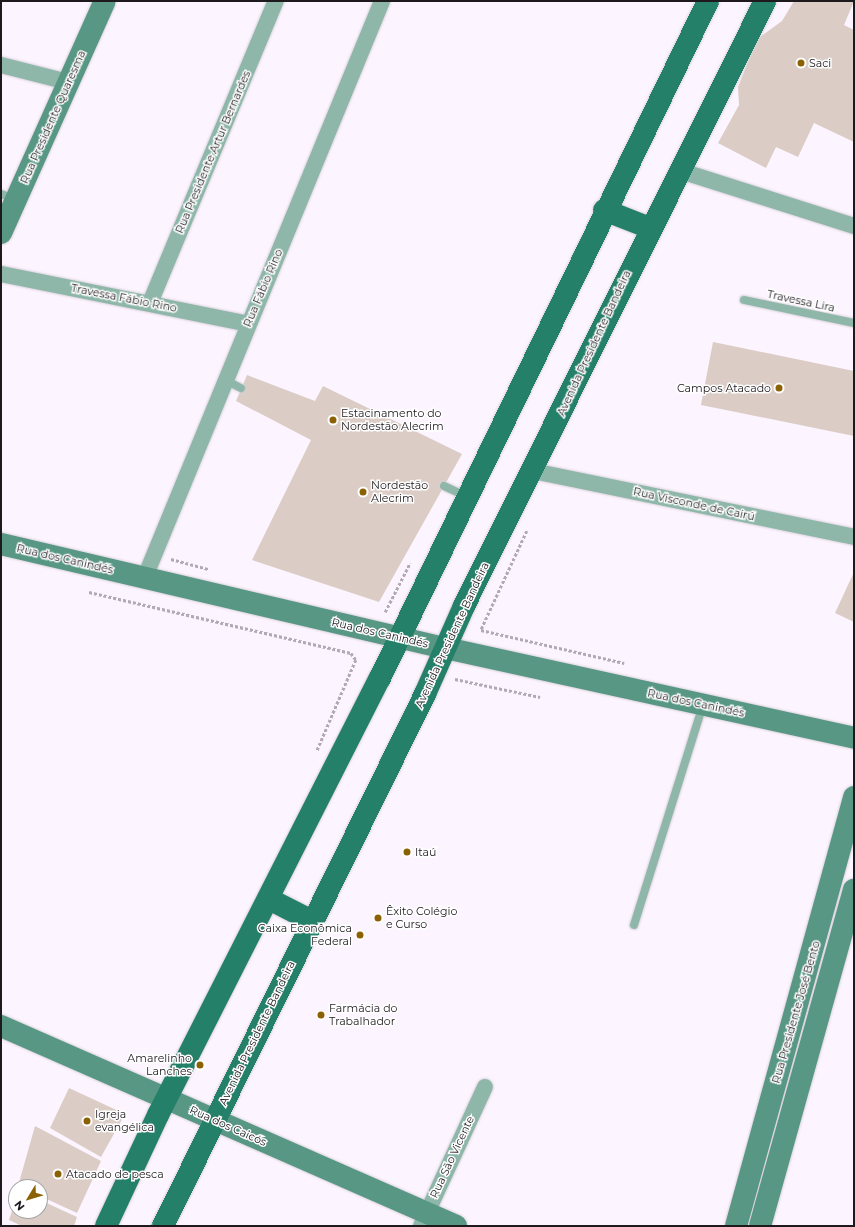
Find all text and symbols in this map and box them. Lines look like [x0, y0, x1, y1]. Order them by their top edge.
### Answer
street label: Rua Presidente Quaresma [18, 48, 88, 186]
place label: Saci [809, 56, 831, 70]
marker: Saci [796, 58, 806, 68]
street label: Rua Presidente Artur Bernardes [173, 69, 253, 235]
street label: Rua Fábio Rino [241, 247, 285, 329]
street label: Avenida Presidente Bandeira [554, 268, 634, 418]
street label: Travessa Fábio Rino [70, 281, 178, 315]
street label: Travessa Lira [766, 287, 836, 315]
place label: Campos Atacado [677, 381, 771, 395]
marker: Campos Atacado [774, 383, 784, 393]
place label: Estacinamento do Nordestão Alecrim [341, 407, 444, 433]
marker: Estacinamento do Nordestão Alecrim [328, 415, 338, 425]
place label: Nordestão Alecrim [371, 479, 428, 505]
street label: Rua Visconde de Cairú [632, 485, 756, 523]
marker: Nordestão Alecrim [358, 487, 368, 497]
street label: Rua dos Canindés [15, 541, 115, 577]
street label: Avenida Presidente Bandeira [412, 560, 492, 710]
street label: Rua dos Canindés [330, 615, 430, 651]
street label: Rua dos Canindés [646, 686, 746, 720]
place label: Itaú [415, 845, 436, 859]
marker: Itaú [402, 847, 412, 857]
place label: Êxito Colégio e Curso [386, 905, 457, 931]
marker: Êxito Colégio e Curso [373, 913, 383, 923]
place label: Caixa Econômica Federal [258, 922, 352, 948]
marker: Caixa Econômica Federal [355, 930, 365, 940]
street label: Rua Presidente José Bento [769, 939, 823, 1085]
street label: Avenida Presidente Bandeira [216, 959, 298, 1107]
place label: Farmácia do Trabalhador [329, 1002, 398, 1028]
marker: Farmácia do Trabalhador [316, 1010, 326, 1020]
place label: Amarelinho Lanches [127, 1052, 192, 1078]
marker: Amarelinho Lanches [195, 1060, 205, 1070]
street label: Rua dos Caicós [187, 1103, 269, 1149]
place label: Igreja evangélica [95, 1108, 154, 1134]
street label: Rua São Vicente [427, 1114, 477, 1200]
marker: Igreja evangélica [82, 1116, 92, 1126]
place label: Atacado de pesca [66, 1167, 164, 1181]
marker: Atacado de pesca [53, 1169, 63, 1179]
north arrow [8, 1179, 48, 1219]
text: N [11, 1198, 28, 1214]

